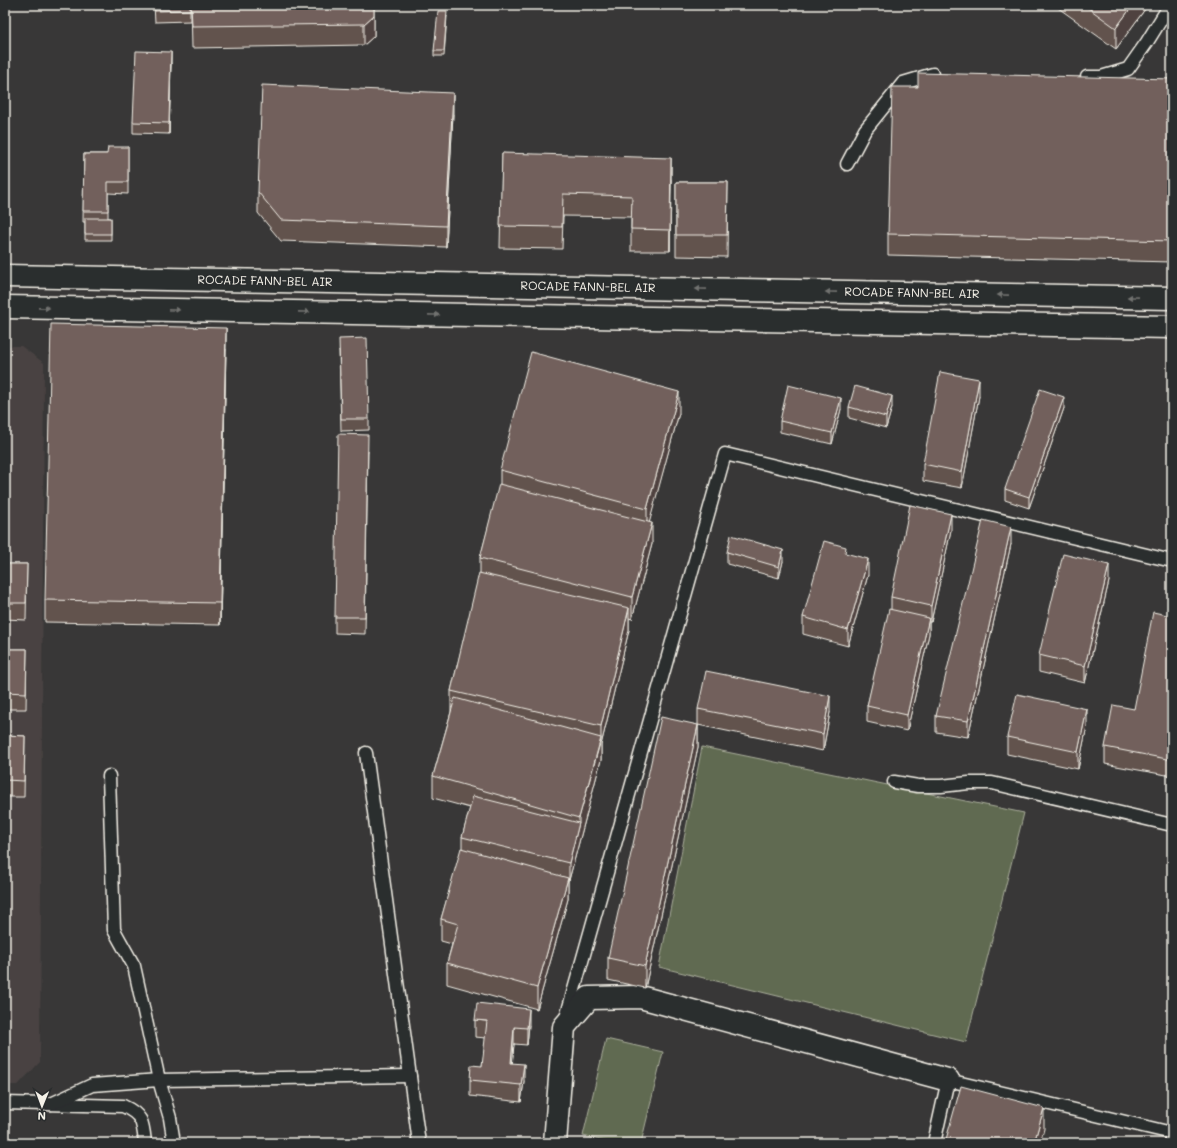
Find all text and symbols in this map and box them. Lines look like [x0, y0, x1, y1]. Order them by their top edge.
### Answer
street label: ROCADE FANN-BEL AIR [197, 271, 333, 289]
street label: ROCADE FANN-BEL AIR [520, 277, 656, 295]
street label: ROCADE FANN-BEL AIR [844, 283, 980, 301]
one-way arrow [695, 286, 707, 293]
one-way arrow [824, 289, 837, 295]
one-way arrow [996, 292, 1009, 298]
one-way arrow [1127, 294, 1139, 301]
one-way arrow [38, 305, 51, 311]
one-way arrow [168, 307, 181, 313]
one-way arrow [298, 309, 310, 316]
one-way arrow [428, 312, 441, 318]
north arrow [22, 1086, 62, 1126]
text: N [38, 1109, 46, 1124]

